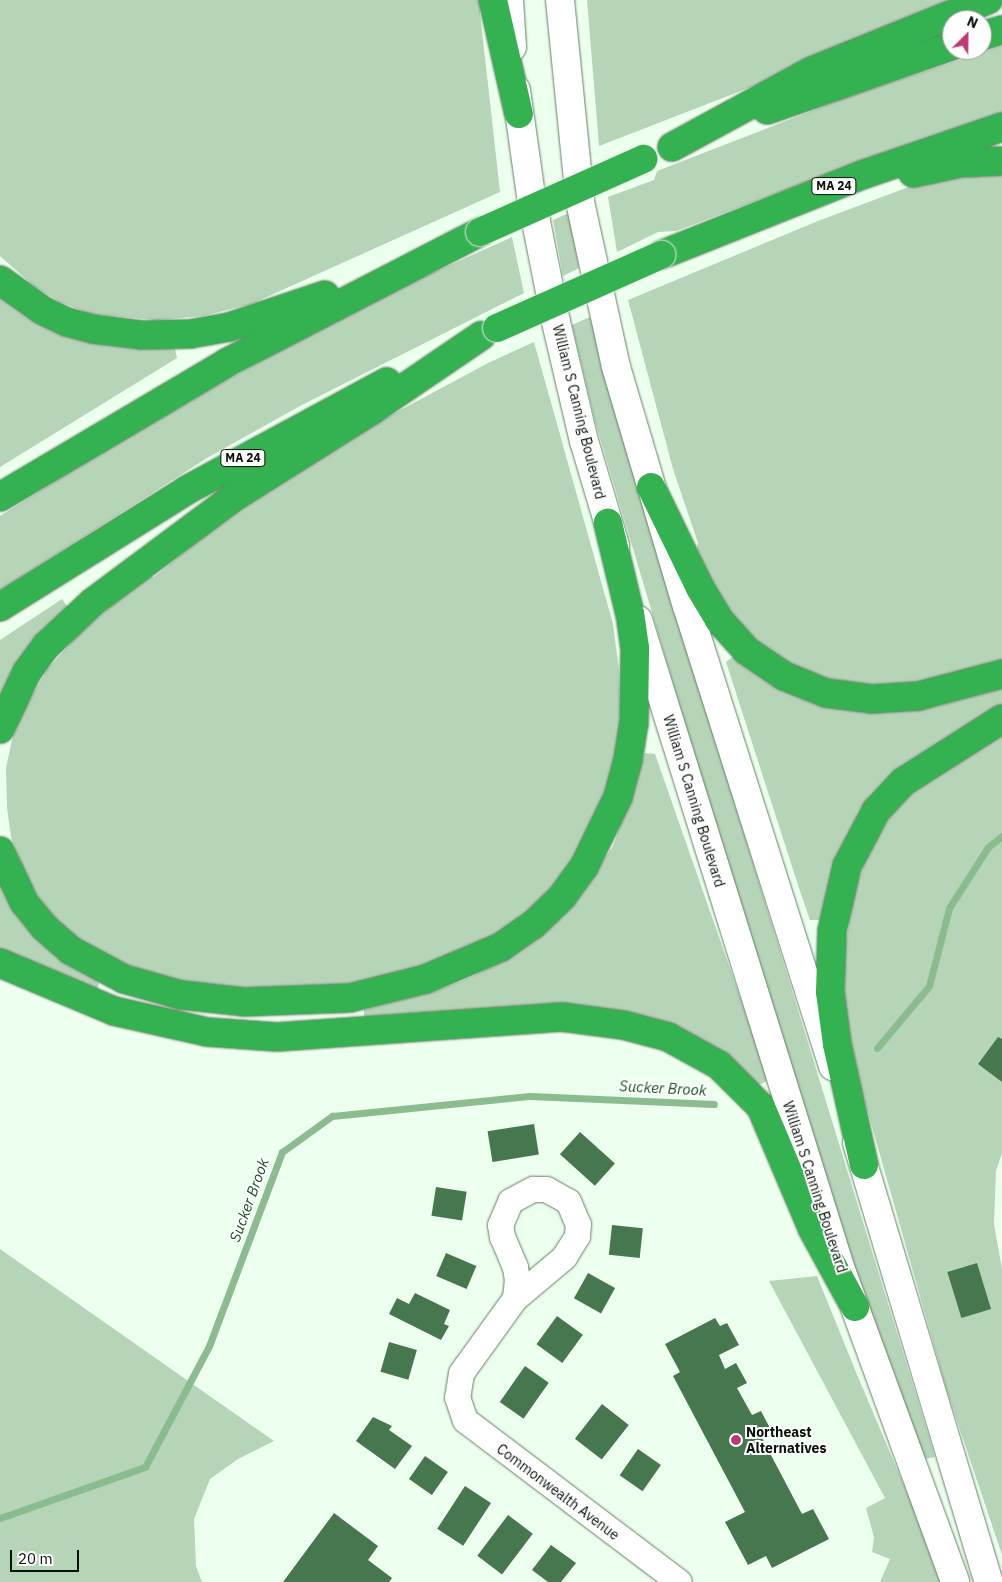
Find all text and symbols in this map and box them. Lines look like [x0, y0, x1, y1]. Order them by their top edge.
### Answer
north arrow [942, 10, 992, 60]
text: N [964, 12, 981, 32]
road number: MA 24 [810, 177, 858, 196]
street label: William S Canning Boulevard [549, 323, 609, 501]
road number: MA 24 [219, 448, 267, 468]
street label: William S Canning Boulevard [660, 713, 728, 889]
water label: Sucker Brook [619, 1077, 707, 1099]
street label: William S Canning Boulevard [779, 1099, 851, 1275]
water label: Sucker Brook [226, 1156, 272, 1244]
place label: Northeast Alternatives [746, 1424, 827, 1456]
marker: Northeast Alternatives [730, 1434, 742, 1446]
street label: Commonwealth Avenue [493, 1440, 623, 1544]
scale bar [12, 1540, 81, 1572]
text: 20 m [18, 1549, 53, 1568]

